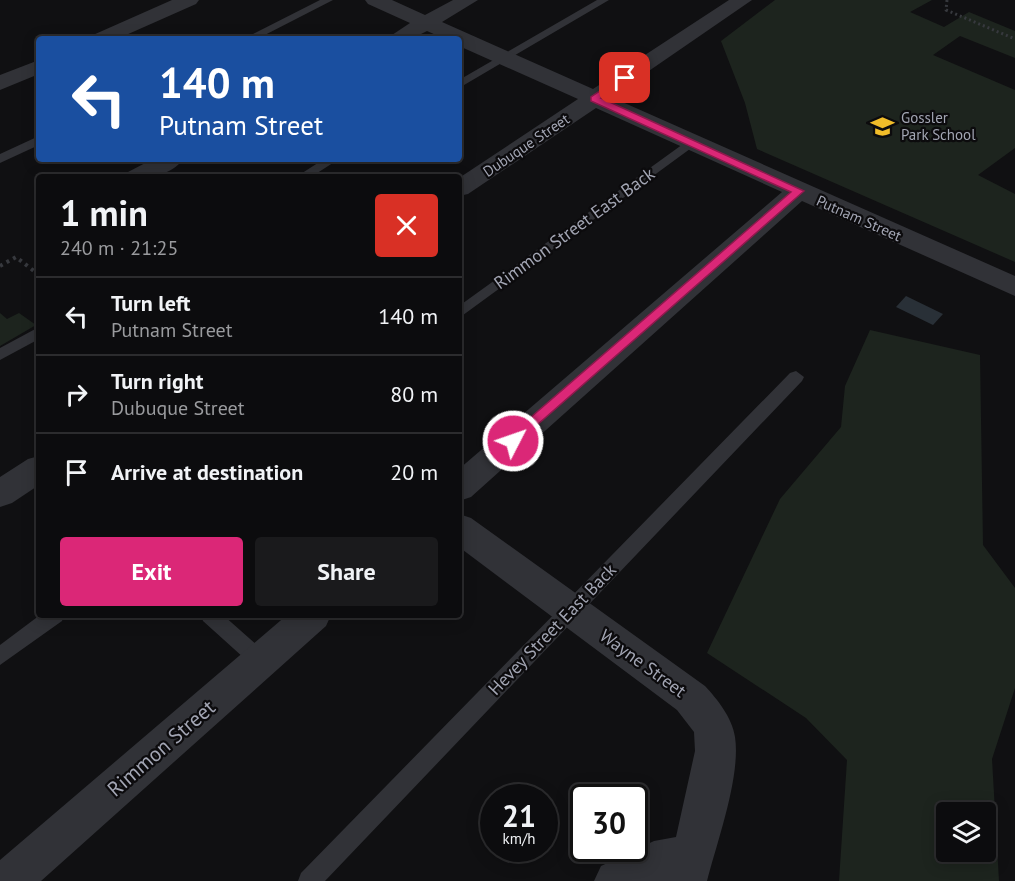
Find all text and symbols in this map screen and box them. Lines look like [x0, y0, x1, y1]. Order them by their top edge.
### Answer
pin [599, 52, 650, 103]
text: 140 m [159, 55, 275, 110]
icon: left [60, 60, 138, 138]
icon: arrive [608, 61, 641, 94]
text: Putnam Street [159, 108, 323, 142]
place label: Gossler Park School [901, 108, 976, 144]
street label: Dubuque Street [479, 109, 573, 181]
school or university icon: Gossler Park School [870, 113, 896, 139]
street label: Rimmon Street East Back [489, 162, 659, 294]
text: 1 min [60, 189, 148, 236]
street label: Putnam Street [813, 191, 905, 245]
button: close [375, 194, 438, 257]
text: 240 m · 21:25 [60, 235, 178, 261]
text: Turn left [111, 289, 191, 317]
icon: left [60, 300, 93, 333]
text: 140 m [378, 302, 438, 330]
text: Putnam Street [111, 317, 233, 343]
text: Turn right [111, 367, 203, 395]
icon: right [60, 378, 93, 411]
text: 80 m [390, 380, 438, 408]
text: Dubuque Street [111, 395, 245, 421]
position arrow [481, 409, 545, 473]
icon: arrive [60, 456, 93, 489]
text: Arrive at destination [111, 458, 303, 486]
text: 20 m [390, 458, 438, 486]
button: Exit [60, 537, 243, 606]
button: Share [255, 537, 438, 606]
street label: Hevey Street East Back [483, 558, 621, 700]
street label: Wayne Street [595, 624, 691, 702]
street label: Rimmon Street [101, 694, 221, 802]
speed limit sign: 30 [570, 784, 648, 862]
text: 21 [502, 796, 536, 835]
map controls [936, 802, 996, 862]
button: layers [936, 802, 996, 862]
text: km/h [503, 829, 535, 848]

